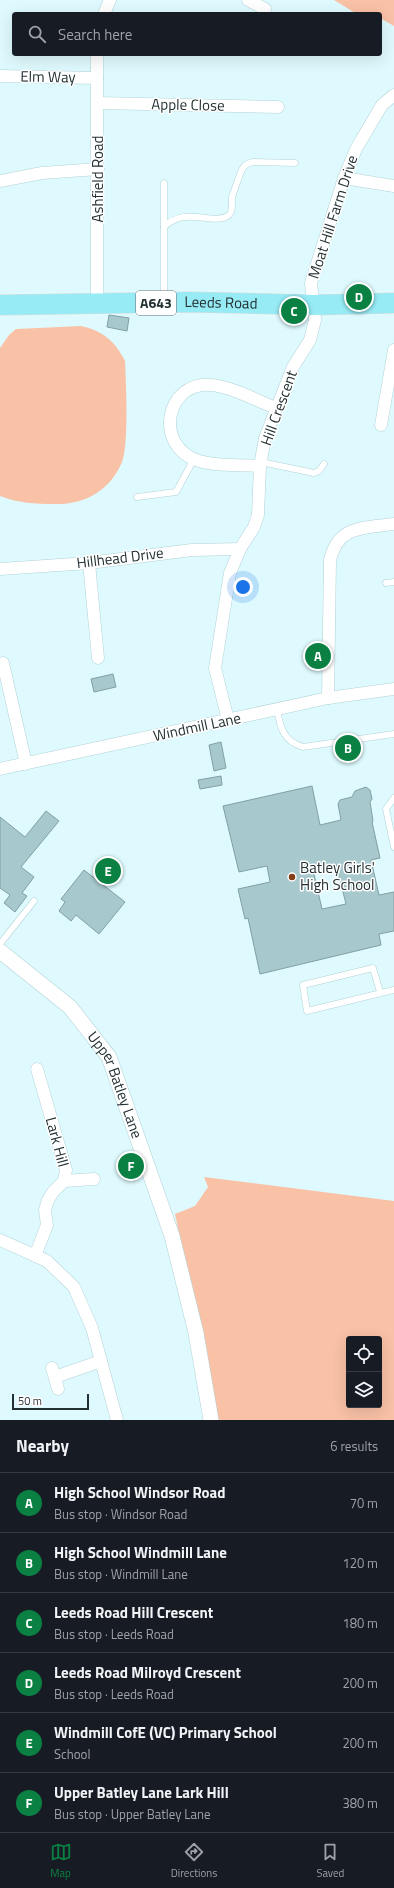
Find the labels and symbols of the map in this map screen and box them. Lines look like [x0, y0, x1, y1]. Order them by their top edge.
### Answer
street label: Elm Way [20, 65, 76, 88]
street label: Apple Close [151, 92, 225, 117]
street label: Ashfield Road [86, 136, 109, 222]
street label: Moat Hill Farm Drive [302, 152, 363, 282]
pin: D [346, 282, 372, 312]
street label: Leeds Road [184, 290, 258, 315]
road number: A643 [136, 291, 176, 315]
pin: C [281, 296, 307, 326]
street label: Hill Crescent [254, 366, 303, 449]
street label: Hillhead Drive [75, 541, 165, 574]
your location [233, 577, 253, 597]
pin: A [305, 641, 331, 671]
street label: Windmill Lane [151, 706, 243, 747]
pin: B [335, 733, 361, 763]
pin: E [95, 856, 121, 886]
place label: Batley Girls' High School [300, 856, 375, 896]
marker: Batley Girls' High School [287, 872, 297, 882]
street label: Upper Batley Lane [82, 1026, 149, 1141]
street label: Lark Hill [40, 1114, 75, 1169]
pin: F [118, 1151, 144, 1181]
scale bar [12, 1392, 89, 1411]

